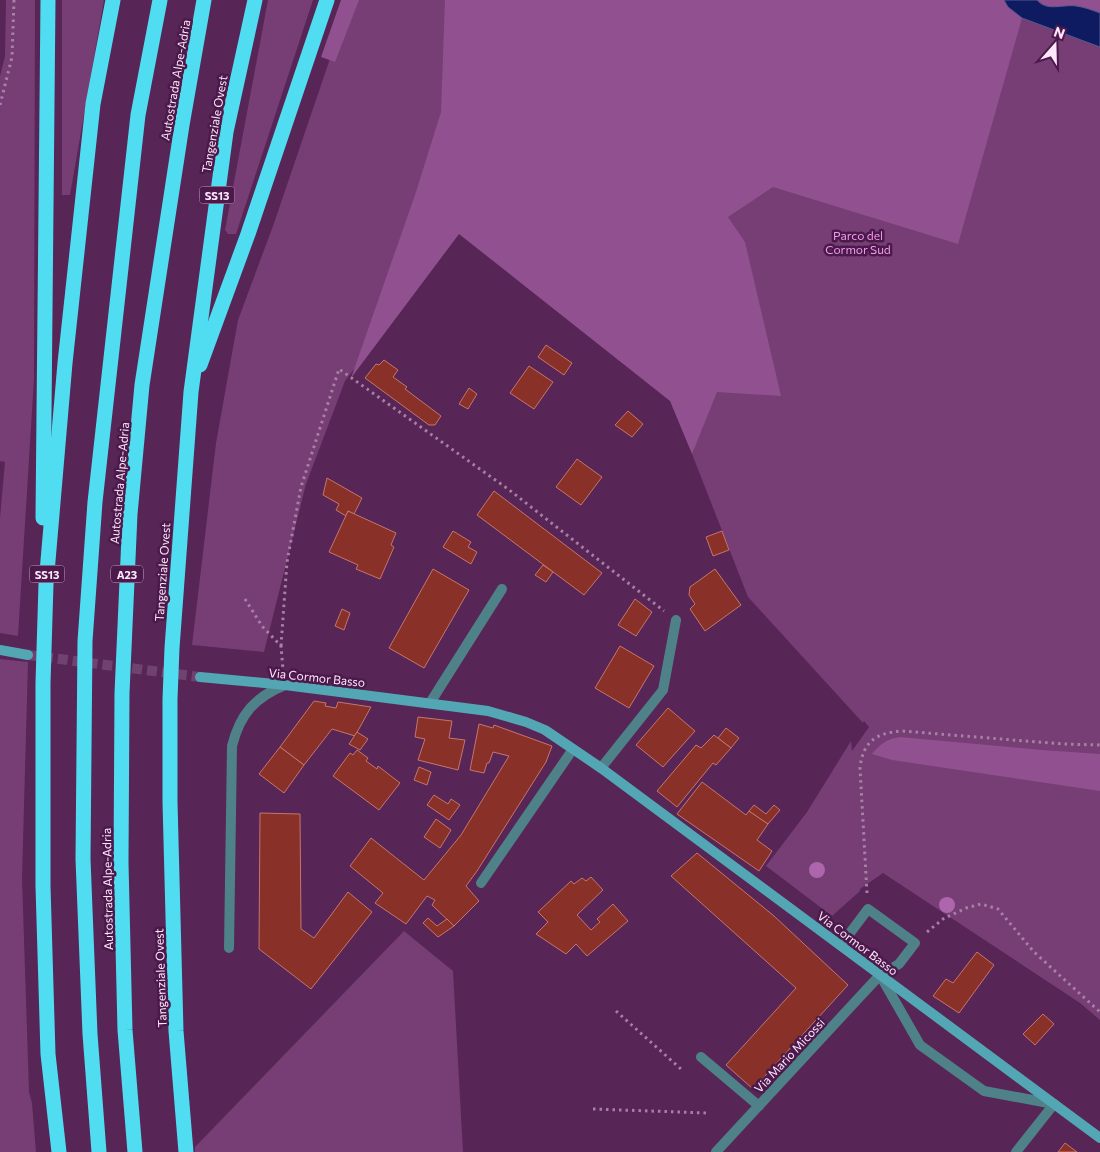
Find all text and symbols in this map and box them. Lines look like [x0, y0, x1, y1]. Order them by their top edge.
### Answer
street label: Autostrada Alpe-Adria [157, 19, 193, 141]
north arrow [1030, 20, 1080, 70]
text: N [1052, 23, 1067, 42]
street label: Tangenziale Ovest [199, 74, 229, 174]
road number: SS13 [200, 186, 234, 204]
park label: Parco del Cormor Sud [825, 228, 891, 256]
street label: Autostrada Alpe-Adria [107, 422, 131, 544]
street label: Tangenziale Ovest [152, 522, 172, 622]
road number: SS13 [30, 566, 64, 582]
road number: A23 [111, 566, 143, 582]
street label: Via Cormor Basso [268, 665, 366, 689]
street label: Autostrada Alpe-Adria [99, 828, 115, 950]
street label: Via Cormor Basso [815, 908, 901, 978]
street label: Tangenziale Ovest [151, 928, 169, 1028]
street label: Via Mario Micossi [751, 1015, 827, 1095]

